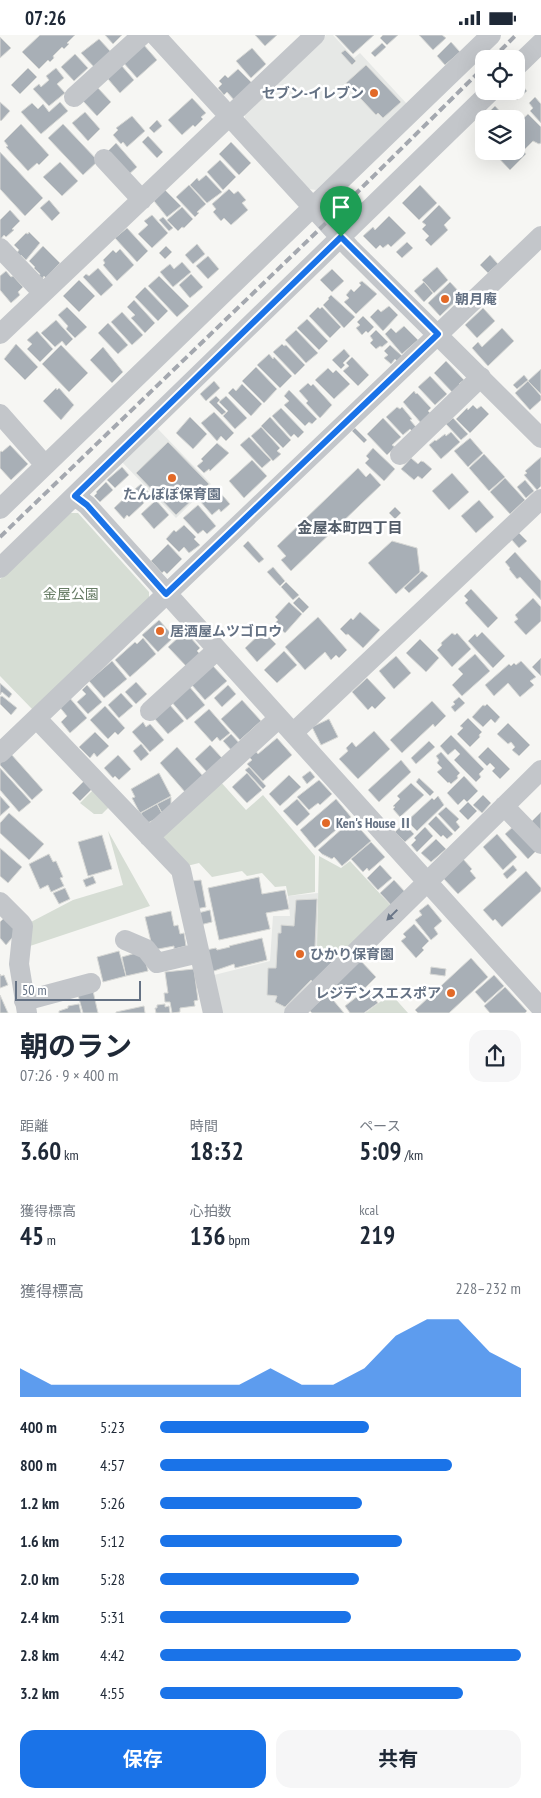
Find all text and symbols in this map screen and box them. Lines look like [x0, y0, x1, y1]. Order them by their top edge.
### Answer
text: 07:26 [25, 6, 66, 30]
map controls [475, 50, 525, 160]
button: locate [475, 50, 525, 100]
place label: セブン-イレブン [262, 84, 364, 102]
marker: セブン-イレブン [368, 87, 380, 99]
button: layers [475, 110, 525, 160]
pin [320, 186, 362, 237]
icon: arrive [327, 193, 355, 221]
place label: 朝月庵 [455, 290, 497, 308]
marker: 朝月庵 [439, 293, 451, 305]
marker: たんぽぽ保育園 [166, 472, 178, 484]
place label: たんぽぽ保育園 [123, 485, 221, 503]
district label: 金屋本町四丁目 [297, 518, 403, 537]
park label: 金屋公園 [43, 585, 99, 603]
place label: 居酒屋ムツゴロウ [170, 622, 282, 640]
marker: 居酒屋ムツゴロウ [154, 625, 166, 637]
place label: Ken's House Ⅱ [336, 814, 413, 832]
marker: Ken's House Ⅱ [320, 817, 332, 829]
one-way arrow [386, 909, 398, 921]
place label: ひかり保育園 [310, 945, 394, 963]
marker: ひかり保育園 [294, 948, 306, 960]
scale bar [15, 978, 141, 1001]
text: 50 m [22, 981, 47, 999]
place label: レジデンスエスポア [315, 984, 441, 1002]
marker: レジデンスエスポア [445, 987, 457, 999]
text: 朝のラン [20, 1027, 132, 1064]
button: share [469, 1030, 521, 1082]
text: 07:26 · 9 × 400 m [20, 1065, 118, 1085]
text: 距離 [20, 1117, 48, 1135]
text: 時間 [190, 1117, 218, 1135]
text: ペース [359, 1117, 401, 1135]
text: 3.60 [20, 1135, 61, 1167]
text: 18:32 [190, 1135, 244, 1167]
text: 5:09 [359, 1135, 401, 1167]
text: km [61, 1146, 79, 1164]
text: /km [401, 1146, 423, 1164]
text: kcal [359, 1201, 378, 1219]
text: 獲得標高 [20, 1202, 76, 1220]
text: 心拍数 [190, 1202, 232, 1220]
text: 219 [359, 1219, 395, 1251]
text: 45 [20, 1220, 44, 1252]
text: 136 [190, 1220, 226, 1252]
text: m [44, 1231, 56, 1249]
text: bpm [226, 1231, 250, 1249]
text: 228–232 m [456, 1278, 521, 1298]
text: 獲得標高 [20, 1281, 84, 1301]
text: 400 m [20, 1417, 57, 1437]
text: 5:23 [100, 1417, 125, 1437]
text: 800 m [20, 1455, 57, 1475]
text: 4:57 [100, 1455, 125, 1475]
text: 1.2 km [20, 1493, 59, 1513]
text: 5:26 [100, 1493, 125, 1513]
text: 1.6 km [20, 1531, 59, 1551]
text: 5:12 [100, 1531, 125, 1551]
text: 2.0 km [20, 1569, 59, 1589]
text: 5:28 [100, 1569, 125, 1589]
text: 2.4 km [20, 1607, 59, 1627]
text: 5:31 [100, 1607, 125, 1627]
text: 2.8 km [20, 1645, 59, 1665]
text: 4:42 [100, 1645, 125, 1665]
text: 3.2 km [20, 1683, 59, 1703]
text: 4:55 [100, 1683, 125, 1703]
button: 保存 [20, 1730, 266, 1788]
button: 共有 [276, 1730, 521, 1788]

